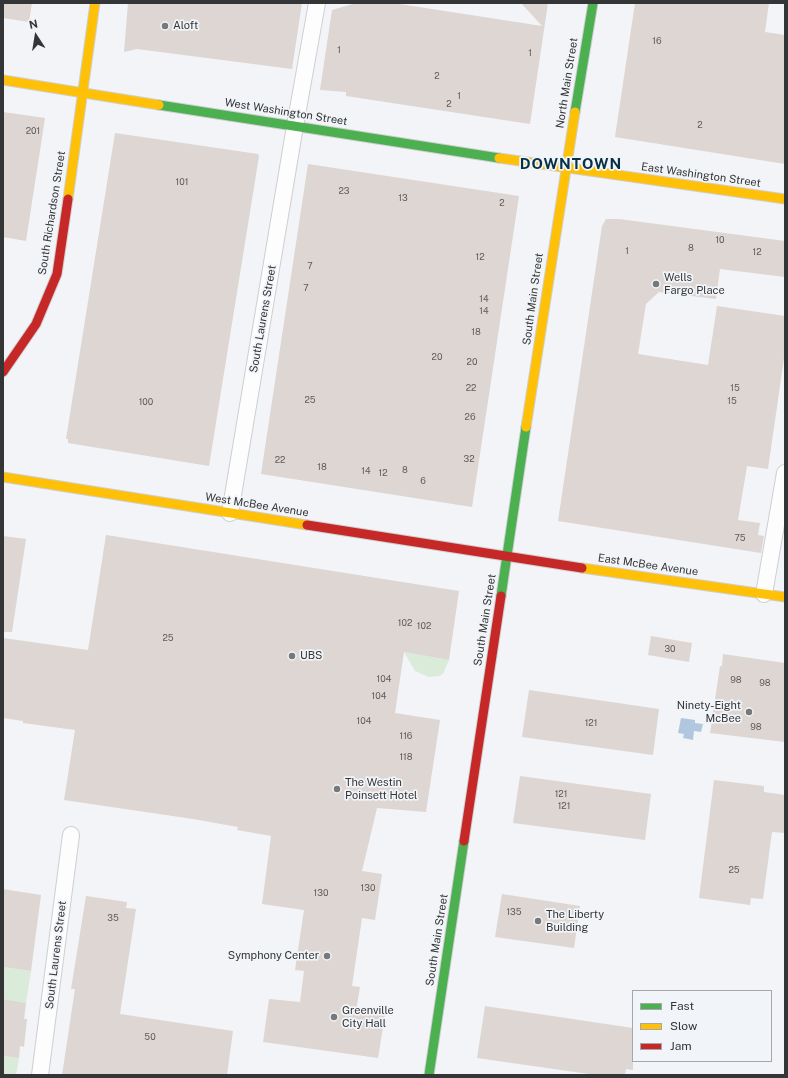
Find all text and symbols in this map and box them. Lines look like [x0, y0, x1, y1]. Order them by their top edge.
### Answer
north arrow [16, 16, 56, 56]
text: N [28, 17, 39, 31]
place label: Aloft [173, 19, 198, 33]
marker: Aloft [160, 21, 170, 31]
house number: 16 [652, 36, 662, 46]
street label: North Main Street [553, 37, 581, 129]
house number: 1 [337, 45, 341, 55]
house number: 1 [528, 48, 532, 58]
house number: 2 [434, 71, 440, 81]
house number: 1 [457, 91, 461, 101]
street label: West Washington Street [224, 96, 348, 128]
house number: 2 [446, 99, 452, 109]
house number: 2 [697, 120, 703, 130]
house number: 201 [26, 126, 40, 136]
street label: South Richardson Street [36, 150, 68, 276]
district label: DOWNTOWN [520, 155, 622, 173]
street label: East Washington Street [640, 160, 762, 190]
house number: 101 [176, 177, 188, 187]
house number: 23 [338, 186, 350, 196]
house number: 13 [398, 193, 408, 203]
house number: 2 [499, 198, 505, 208]
house number: 10 [715, 235, 725, 245]
house number: 8 [688, 243, 694, 253]
house number: 1 [625, 246, 629, 256]
house number: 12 [752, 247, 762, 257]
house number: 12 [475, 252, 485, 262]
street label: South Main Street [520, 252, 546, 346]
house number: 7 [307, 261, 313, 271]
street label: South Laurens Street [247, 264, 279, 374]
place label: Wells Fargo Place [664, 271, 725, 297]
marker: Wells Fargo Place [651, 279, 661, 289]
house number: 7 [303, 283, 309, 293]
house number: 14 [479, 294, 489, 304]
house number: 14 [479, 306, 489, 316]
house number: 18 [471, 327, 481, 337]
house number: 20 [432, 352, 442, 362]
house number: 20 [467, 357, 477, 367]
house number: 22 [466, 383, 476, 393]
house number: 15 [730, 383, 740, 393]
house number: 25 [304, 395, 316, 405]
house number: 15 [727, 396, 737, 406]
house number: 100 [139, 397, 153, 407]
house number: 26 [465, 412, 475, 422]
house number: 32 [463, 454, 475, 464]
house number: 22 [275, 455, 285, 465]
house number: 18 [317, 462, 327, 472]
house number: 8 [402, 465, 408, 475]
house number: 14 [361, 466, 371, 476]
house number: 12 [378, 468, 388, 478]
house number: 6 [420, 476, 426, 486]
street label: West McBee Avenue [204, 490, 310, 520]
house number: 75 [734, 533, 746, 543]
street label: East McBee Avenue [597, 551, 699, 579]
street label: South Main Street [471, 573, 499, 667]
house number: 102 [398, 618, 412, 628]
house number: 102 [417, 621, 431, 631]
house number: 25 [162, 633, 174, 643]
house number: 30 [664, 644, 676, 654]
place label: UBS [300, 649, 322, 663]
marker: UBS [287, 651, 297, 661]
house number: 104 [377, 674, 391, 684]
house number: 98 [730, 675, 742, 685]
house number: 98 [759, 678, 771, 688]
house number: 104 [372, 691, 386, 701]
place label: Ninety-Eight McBee [677, 699, 741, 725]
marker: Ninety-Eight McBee [744, 707, 754, 717]
house number: 104 [357, 716, 371, 726]
house number: 121 [585, 718, 597, 728]
house number: 98 [750, 722, 762, 732]
house number: 116 [400, 731, 412, 741]
house number: 118 [399, 752, 413, 762]
place label: The Westin Poinsett Hotel [345, 776, 417, 802]
marker: The Westin Poinsett Hotel [332, 784, 342, 794]
house number: 121 [555, 789, 567, 799]
house number: 121 [558, 801, 570, 811]
house number: 25 [728, 865, 740, 875]
house number: 130 [361, 883, 375, 893]
house number: 130 [314, 888, 328, 898]
street label: South Main Street [423, 893, 451, 987]
street label: South Laurens Street [43, 900, 69, 1010]
house number: 135 [506, 907, 522, 917]
place label: The Liberty Building [546, 908, 604, 934]
house number: 35 [107, 913, 119, 923]
marker: The Liberty Building [533, 916, 543, 926]
place label: Symphony Center [228, 949, 319, 963]
marker: Symphony Center [322, 951, 332, 961]
legend [632, 990, 772, 1062]
text: Fast [670, 999, 694, 1013]
place label: Greenville City Hall [342, 1004, 394, 1030]
marker: Greenville City Hall [329, 1012, 339, 1022]
text: Slow [670, 1019, 697, 1033]
house number: 50 [144, 1032, 156, 1042]
text: Jam [670, 1039, 692, 1053]

